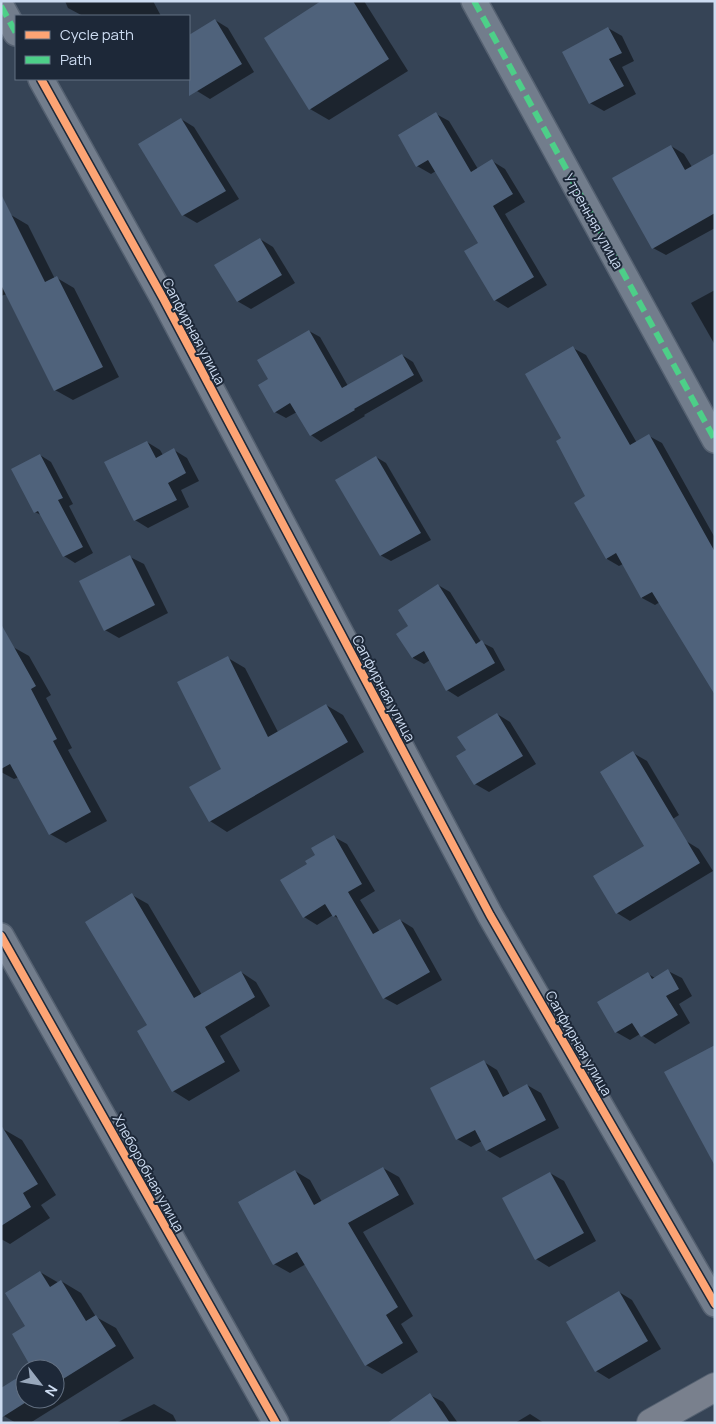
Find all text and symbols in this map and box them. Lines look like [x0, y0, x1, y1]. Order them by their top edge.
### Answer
legend [15, 15, 190, 80]
text: Cycle path [60, 24, 134, 45]
text: Path [60, 49, 92, 70]
street label: Утренняя улица [560, 170, 628, 272]
street label: Сапфирная улица [158, 274, 230, 388]
street label: Сапфирная улица [348, 631, 420, 745]
street label: Сапфирная улица [541, 987, 617, 1099]
street label: Хлеборобная улица [109, 1111, 189, 1235]
north arrow [15, 1359, 65, 1409]
text: N [41, 1382, 62, 1400]

